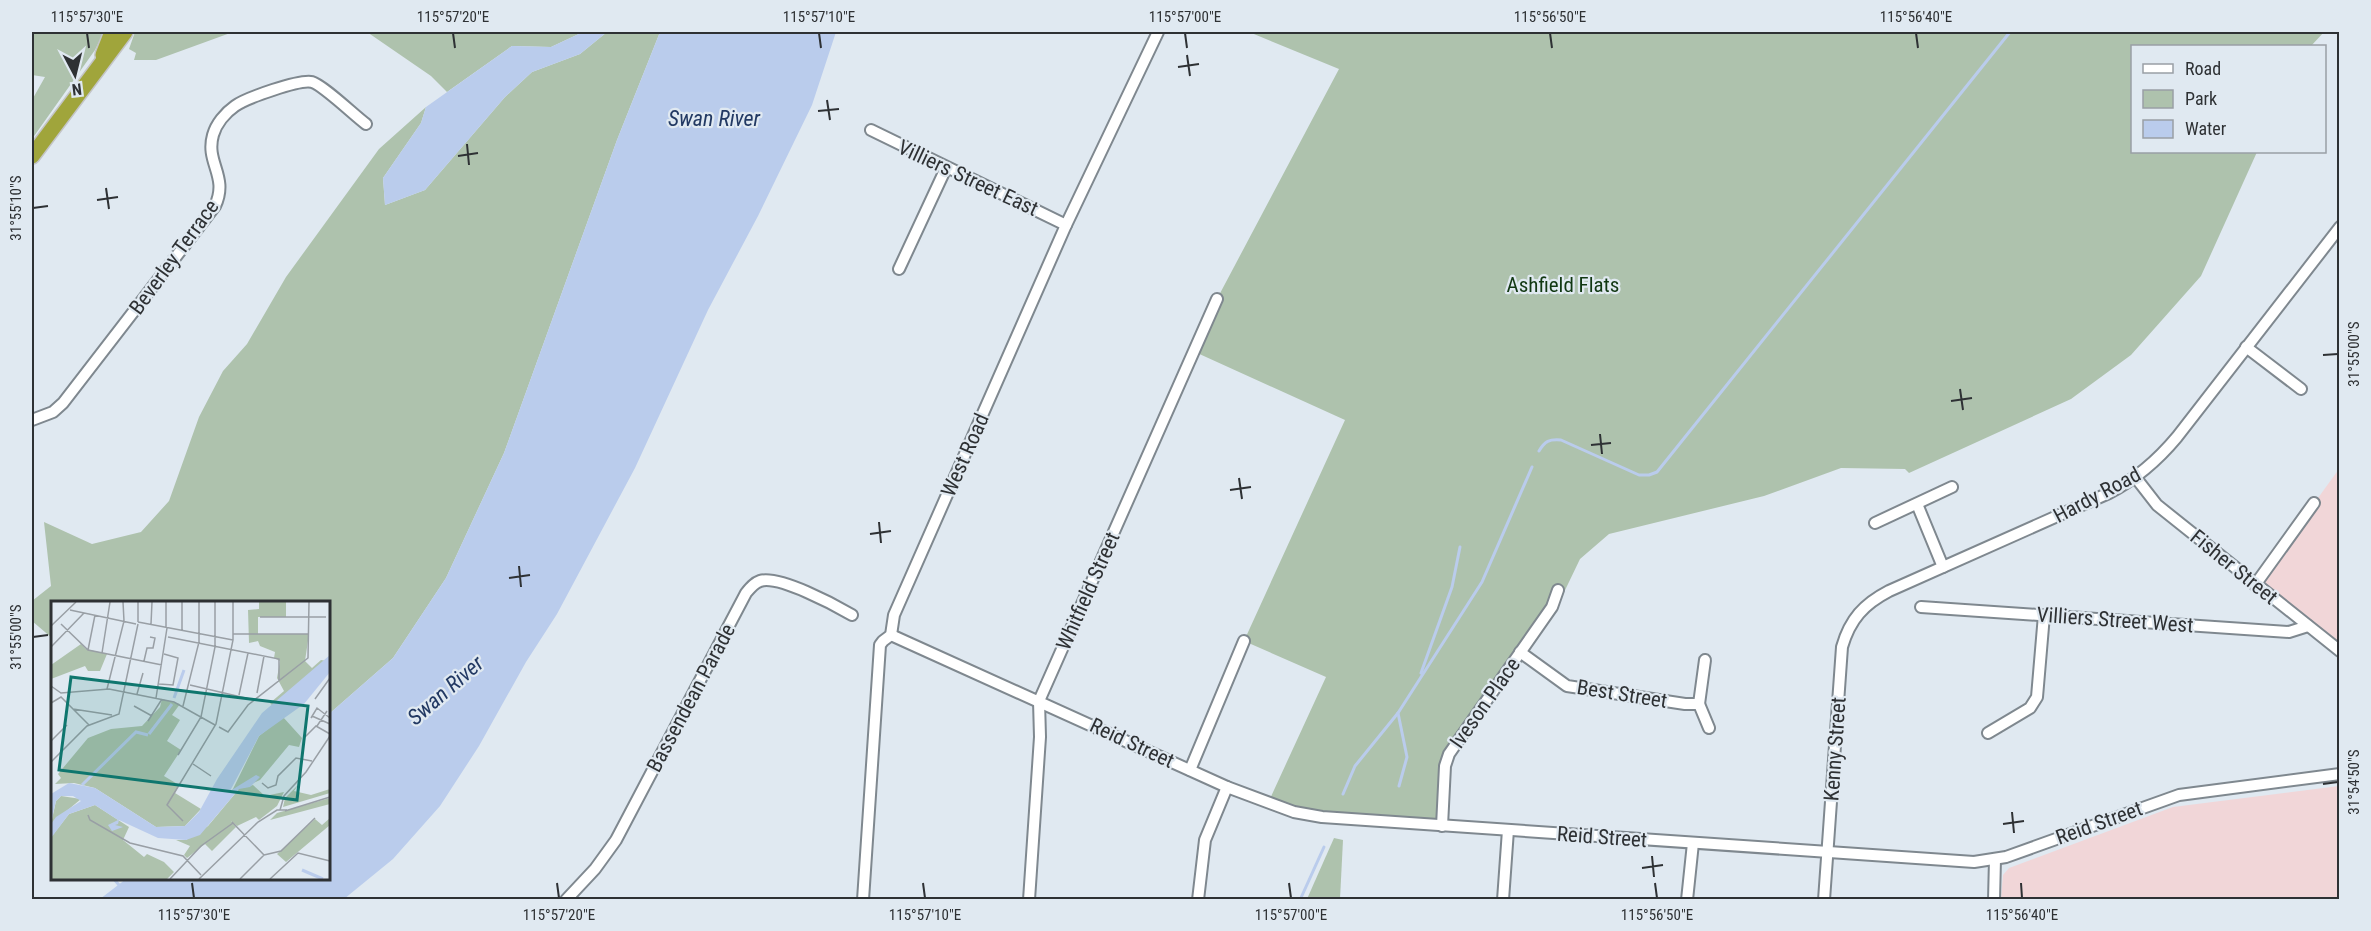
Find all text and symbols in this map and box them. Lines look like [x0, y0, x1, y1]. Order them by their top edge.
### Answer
text: 115°57'30"E [51, 8, 123, 26]
text: 115°57'20"E [417, 8, 489, 26]
text: 115°57'10"E [783, 8, 855, 26]
text: 115°57'00"E [1149, 8, 1221, 26]
text: 115°56'50"E [1514, 8, 1586, 26]
text: 115°56'40"E [1880, 8, 1952, 26]
north arrow [45, 45, 105, 105]
legend [2131, 45, 2326, 153]
text: Road [2185, 58, 2221, 79]
text: N [71, 79, 83, 99]
text: Park [2185, 88, 2217, 109]
water label: Swan River [668, 106, 761, 131]
text: Water [2185, 118, 2227, 139]
street label: Villiers Street East [894, 135, 1042, 221]
text: 31°55'10"S [7, 175, 25, 241]
street label: Beverley Terrace [124, 195, 224, 319]
park label: Ashfield Flats [1507, 273, 1619, 297]
text: 31°55'00"S [2345, 321, 2363, 387]
street label: West Road [936, 410, 994, 500]
street label: Hardy Road [2049, 462, 2145, 528]
street label: Fisher Street [2186, 525, 2282, 609]
street label: Whitfield Street [1051, 528, 1125, 654]
inset map [51, 601, 330, 880]
street label: Villiers Street West [2036, 603, 2194, 637]
text: 31°55'00"S [7, 604, 25, 670]
street label: Bassendean Parade [642, 620, 740, 776]
water label: Swan River [402, 650, 489, 730]
street label: Iveson Place [1445, 653, 1525, 753]
street label: Best Street [1575, 675, 1669, 713]
street label: Kenny Street [1819, 696, 1851, 802]
street label: Reid Street [1086, 713, 1178, 773]
text: 31°54'50"S [2345, 749, 2363, 815]
street label: Reid Street [2052, 796, 2146, 850]
street label: Reid Street [1556, 822, 1648, 852]
text: 115°57'30"E [158, 906, 230, 924]
text: 115°57'20"E [523, 906, 595, 924]
text: 115°57'10"E [889, 906, 961, 924]
text: 115°57'00"E [1255, 906, 1327, 924]
text: 115°56'50"E [1621, 906, 1693, 924]
text: 115°56'40"E [1986, 906, 2058, 924]

